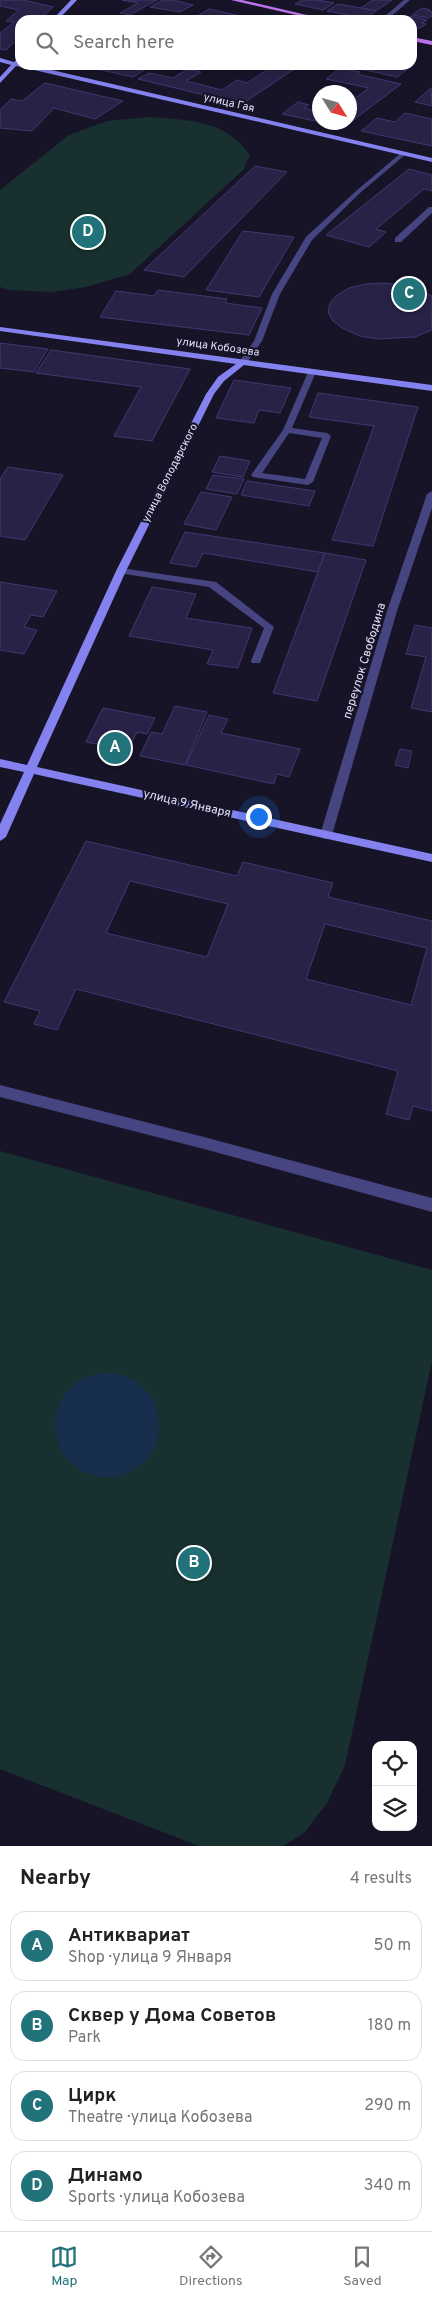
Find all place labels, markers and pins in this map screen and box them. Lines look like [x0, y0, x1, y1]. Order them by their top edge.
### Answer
pin: D [72, 213, 104, 251]
pin: C [393, 275, 425, 313]
pin: A [99, 729, 131, 767]
pin: B [178, 1544, 210, 1582]

